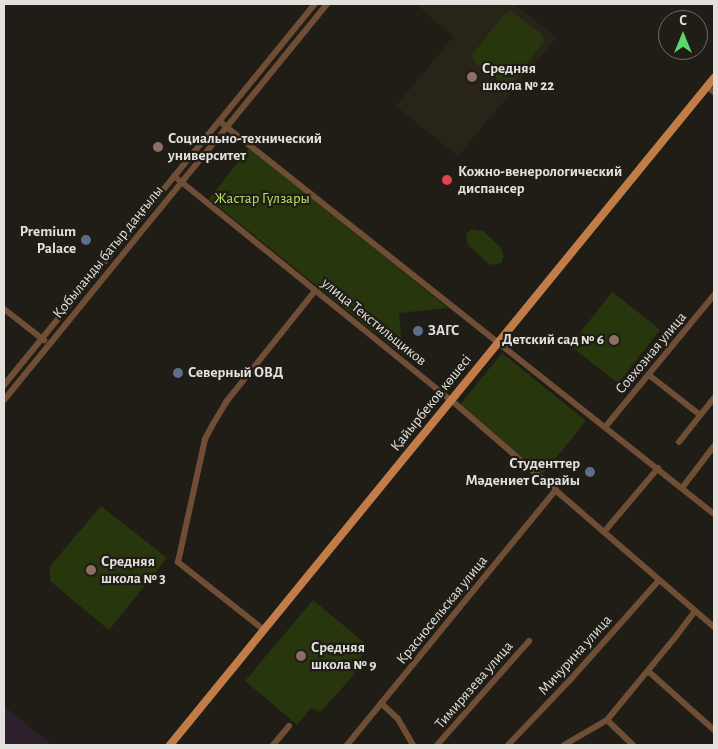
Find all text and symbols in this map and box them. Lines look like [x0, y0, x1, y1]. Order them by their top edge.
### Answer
north arrow [658, 10, 708, 60]
text: С [679, 14, 687, 28]
place label: Средняя школа № 22 [482, 59, 554, 94]
marker: Средняя школа № 22 [466, 71, 478, 83]
place label: Социально-технический университет [168, 129, 322, 164]
marker: Социально-технический университет [152, 141, 164, 153]
place label: Кожно-венерологический диспансер [458, 162, 622, 197]
marker: Кожно-венерологический диспансер [440, 173, 454, 187]
street label: Қобыланды батыр даңғылы [49, 182, 167, 322]
park label: Жастар Гүлзары [214, 190, 310, 208]
place label: Premium Palace [20, 222, 76, 257]
marker: Premium Palace [80, 234, 92, 246]
street label: улица Текстильщиков [318, 274, 430, 370]
street label: Совхозная улица [611, 308, 691, 398]
place label: ЗАГС [428, 322, 459, 340]
marker: ЗАГС [412, 325, 424, 337]
place label: Детский сад № 6 [502, 331, 604, 349]
marker: Детский сад № 6 [608, 334, 620, 346]
street label: Қайырбеков көшесі [387, 351, 475, 455]
place label: Северный ОВД [188, 364, 283, 382]
marker: Северный ОВД [172, 367, 184, 379]
place label: Студенттер Мәдениет Сарайы [466, 454, 580, 489]
marker: Студенттер Мәдениет Сарайы [584, 466, 596, 478]
place label: Средняя школа № 3 [101, 552, 166, 587]
street label: Красносельская улица [393, 552, 491, 668]
marker: Средняя школа № 3 [85, 564, 97, 576]
street label: Мичурина улица [534, 611, 616, 699]
place label: Средняя школа № 9 [311, 638, 376, 673]
street label: Тимирязева улица [431, 638, 517, 732]
marker: Средняя школа № 9 [295, 650, 307, 662]

